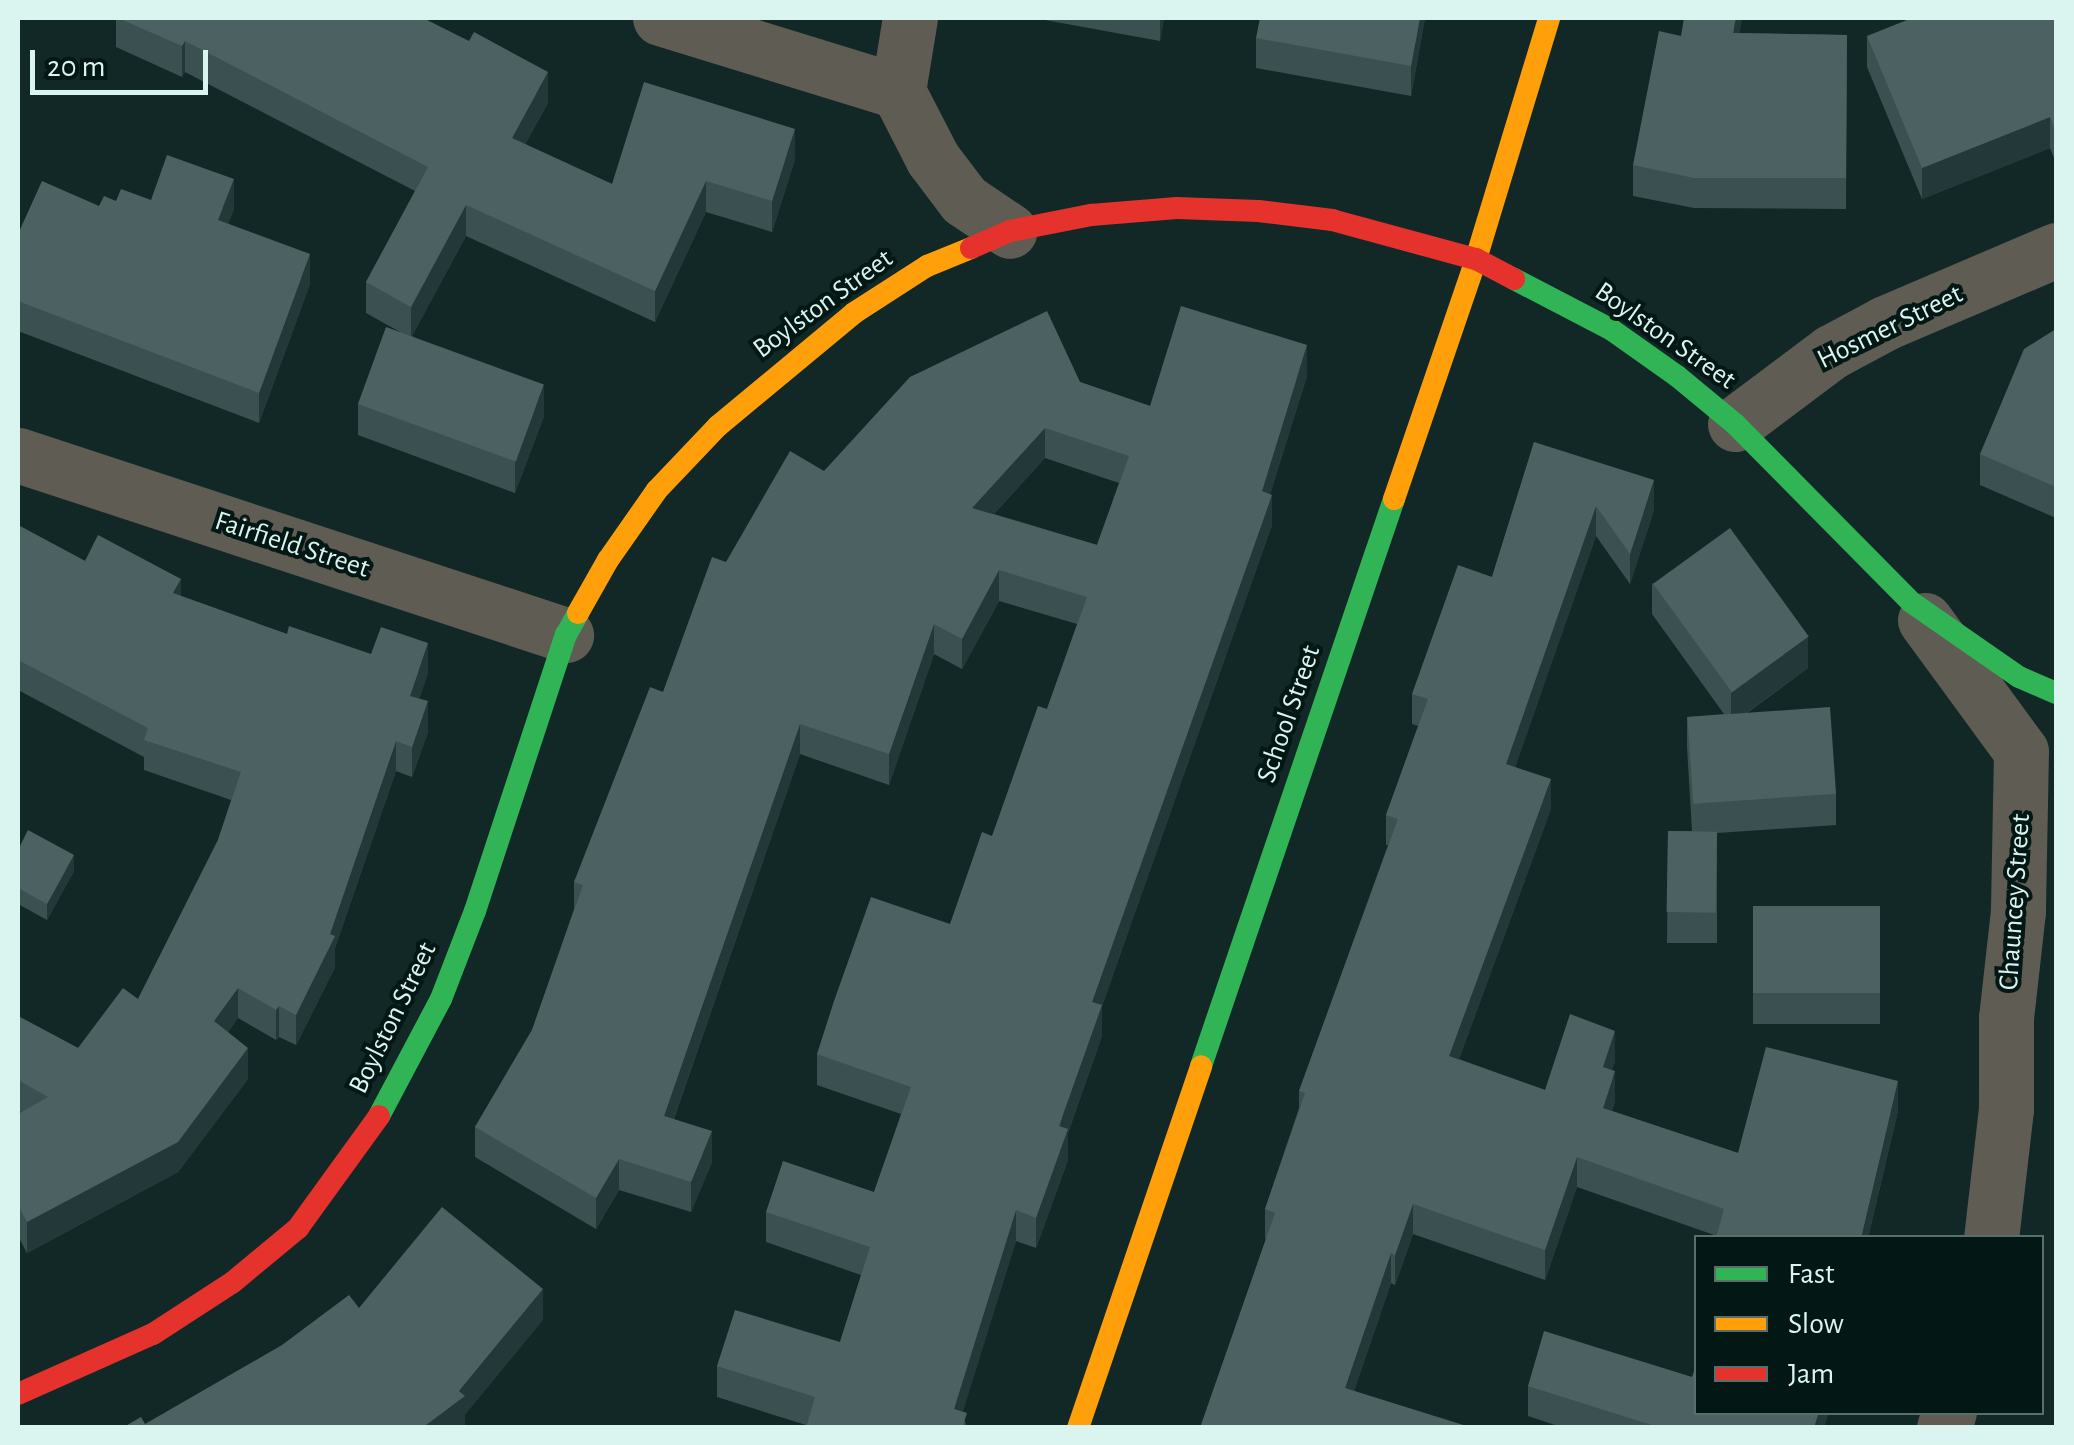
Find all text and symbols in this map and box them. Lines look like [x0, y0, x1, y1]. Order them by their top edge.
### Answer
scale bar [35, 30, 212, 92]
text: 20 m [47, 52, 105, 82]
street label: Boylston Street [747, 242, 899, 366]
street label: Boylston Street [1588, 275, 1742, 397]
street label: Hosmer Street [1812, 277, 1968, 377]
street label: Fairfield Street [210, 504, 374, 586]
street label: School Street [1250, 641, 1328, 787]
street label: Chauncey Street [1992, 813, 2038, 991]
street label: Boylston Street [342, 937, 444, 1099]
legend [1694, 1235, 2044, 1415]
text: Fast [1788, 1259, 1835, 1289]
text: Slow [1788, 1309, 1844, 1339]
text: Jam [1788, 1359, 1834, 1389]

